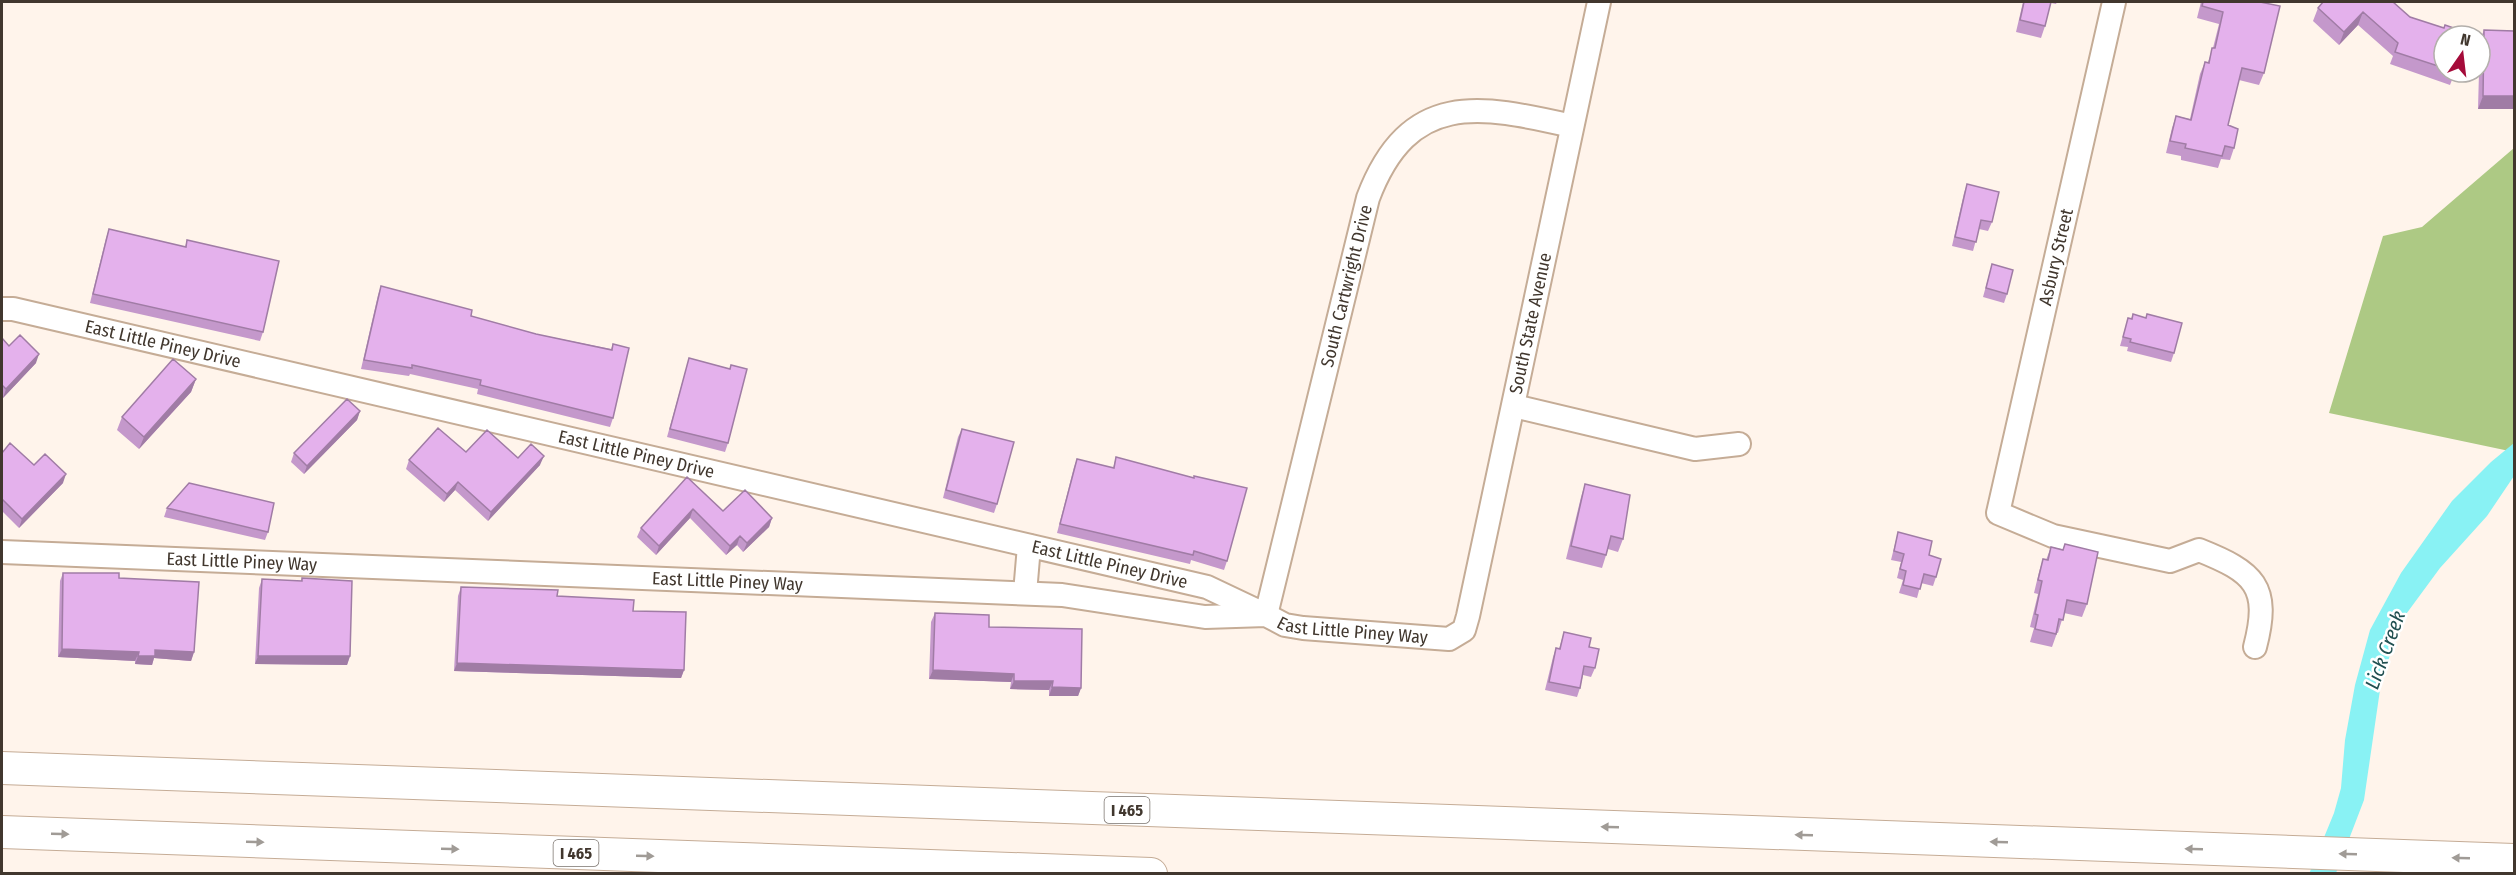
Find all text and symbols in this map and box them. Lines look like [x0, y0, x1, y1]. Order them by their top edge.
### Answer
north arrow [2432, 24, 2492, 84]
text: N [2459, 30, 2472, 50]
street label: South Cartwright Drive [1316, 202, 1377, 369]
street label: Asbury Street [2034, 206, 2078, 308]
street label: South State Avenue [1505, 251, 1556, 396]
street label: East Little Piney Drive [83, 315, 243, 373]
street label: East Little Piney Drive [556, 425, 717, 483]
street label: East Little Piney Drive [1030, 536, 1190, 593]
street label: East Little Piney Way [166, 548, 318, 576]
street label: East Little Piney Way [652, 567, 803, 595]
water label: Lick Creek [2360, 607, 2410, 693]
street label: East Little Piney Way [1273, 612, 1429, 648]
road number: I 465 [1104, 797, 1150, 823]
one-way arrow [1600, 823, 1619, 832]
one-way arrow [50, 830, 69, 839]
one-way arrow [1795, 830, 1814, 839]
one-way arrow [245, 837, 264, 846]
one-way arrow [1990, 837, 2009, 846]
road number: I 465 [554, 840, 598, 866]
one-way arrow [440, 844, 459, 853]
one-way arrow [2185, 844, 2204, 854]
one-way arrow [2339, 850, 2358, 859]
one-way arrow [635, 851, 654, 860]
one-way arrow [2451, 854, 2470, 863]

